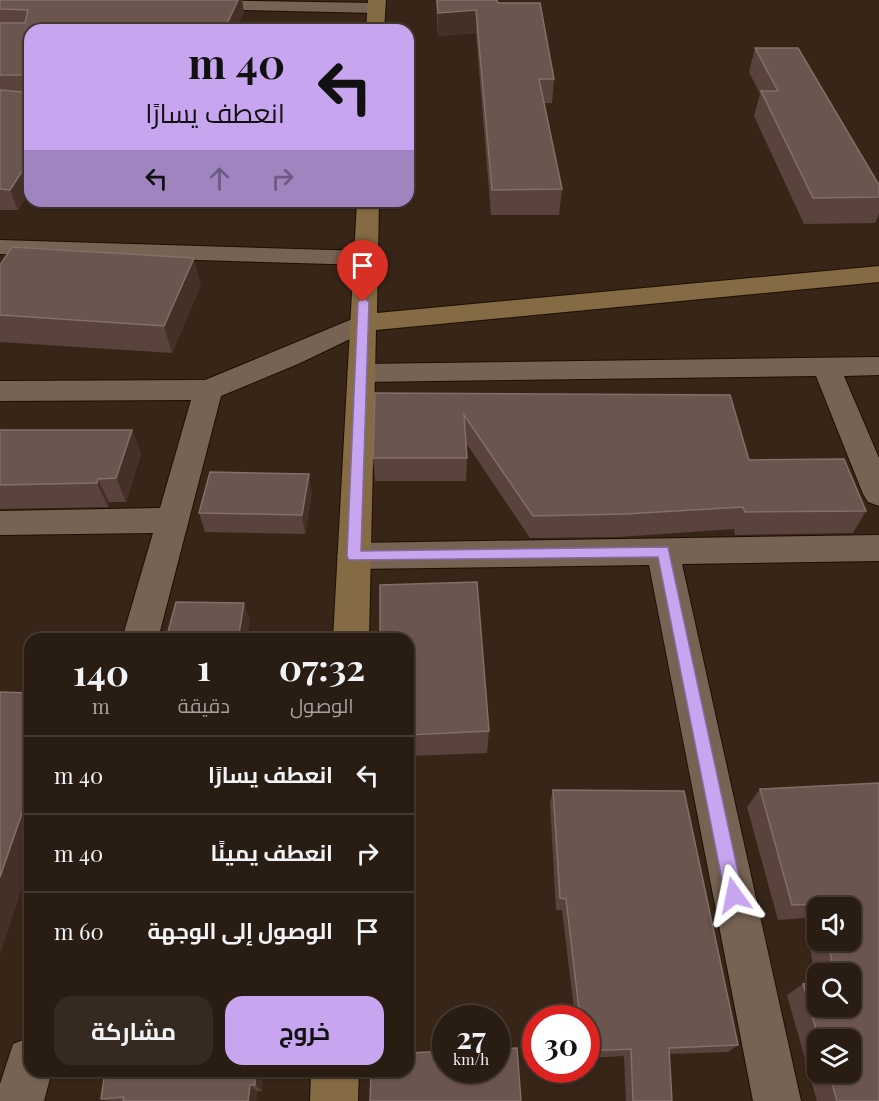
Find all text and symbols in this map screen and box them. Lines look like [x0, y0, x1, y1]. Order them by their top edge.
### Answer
text: 40 m [188, 34, 285, 90]
icon: left [306, 48, 384, 126]
text: انعطف يسارًا [145, 94, 285, 130]
icon: left [140, 162, 173, 195]
icon: ahead [203, 162, 236, 195]
icon: right [266, 162, 299, 195]
pin [337, 240, 388, 302]
icon: arrive [346, 249, 379, 282]
text: 1 [197, 642, 211, 690]
text: 07:32 [279, 642, 365, 690]
text: 140 [73, 647, 129, 695]
text: دقيقة [178, 691, 230, 718]
text: الوصول [290, 691, 354, 718]
text: m [92, 692, 110, 719]
text: انعطف يسارًا [208, 759, 333, 789]
icon: left [351, 759, 384, 792]
text: 40 m [54, 760, 103, 790]
text: انعطف يمينًا [211, 837, 333, 867]
icon: right [351, 837, 384, 870]
text: 40 m [54, 838, 103, 868]
position arrow [702, 863, 766, 927]
map controls [807, 897, 861, 1083]
button: sound [807, 897, 861, 951]
text: الوصول إلى الوجهة [147, 915, 333, 945]
icon: arrive [351, 915, 384, 948]
text: 60 m [54, 916, 104, 946]
button: search [807, 963, 861, 1017]
button: مشاركة [54, 996, 213, 1065]
button: خروج [225, 996, 384, 1065]
speed limit sign: 30 [522, 1005, 600, 1083]
text: 27 [456, 1017, 486, 1057]
button: layers [807, 1029, 861, 1083]
text: km/h [453, 1049, 489, 1069]

